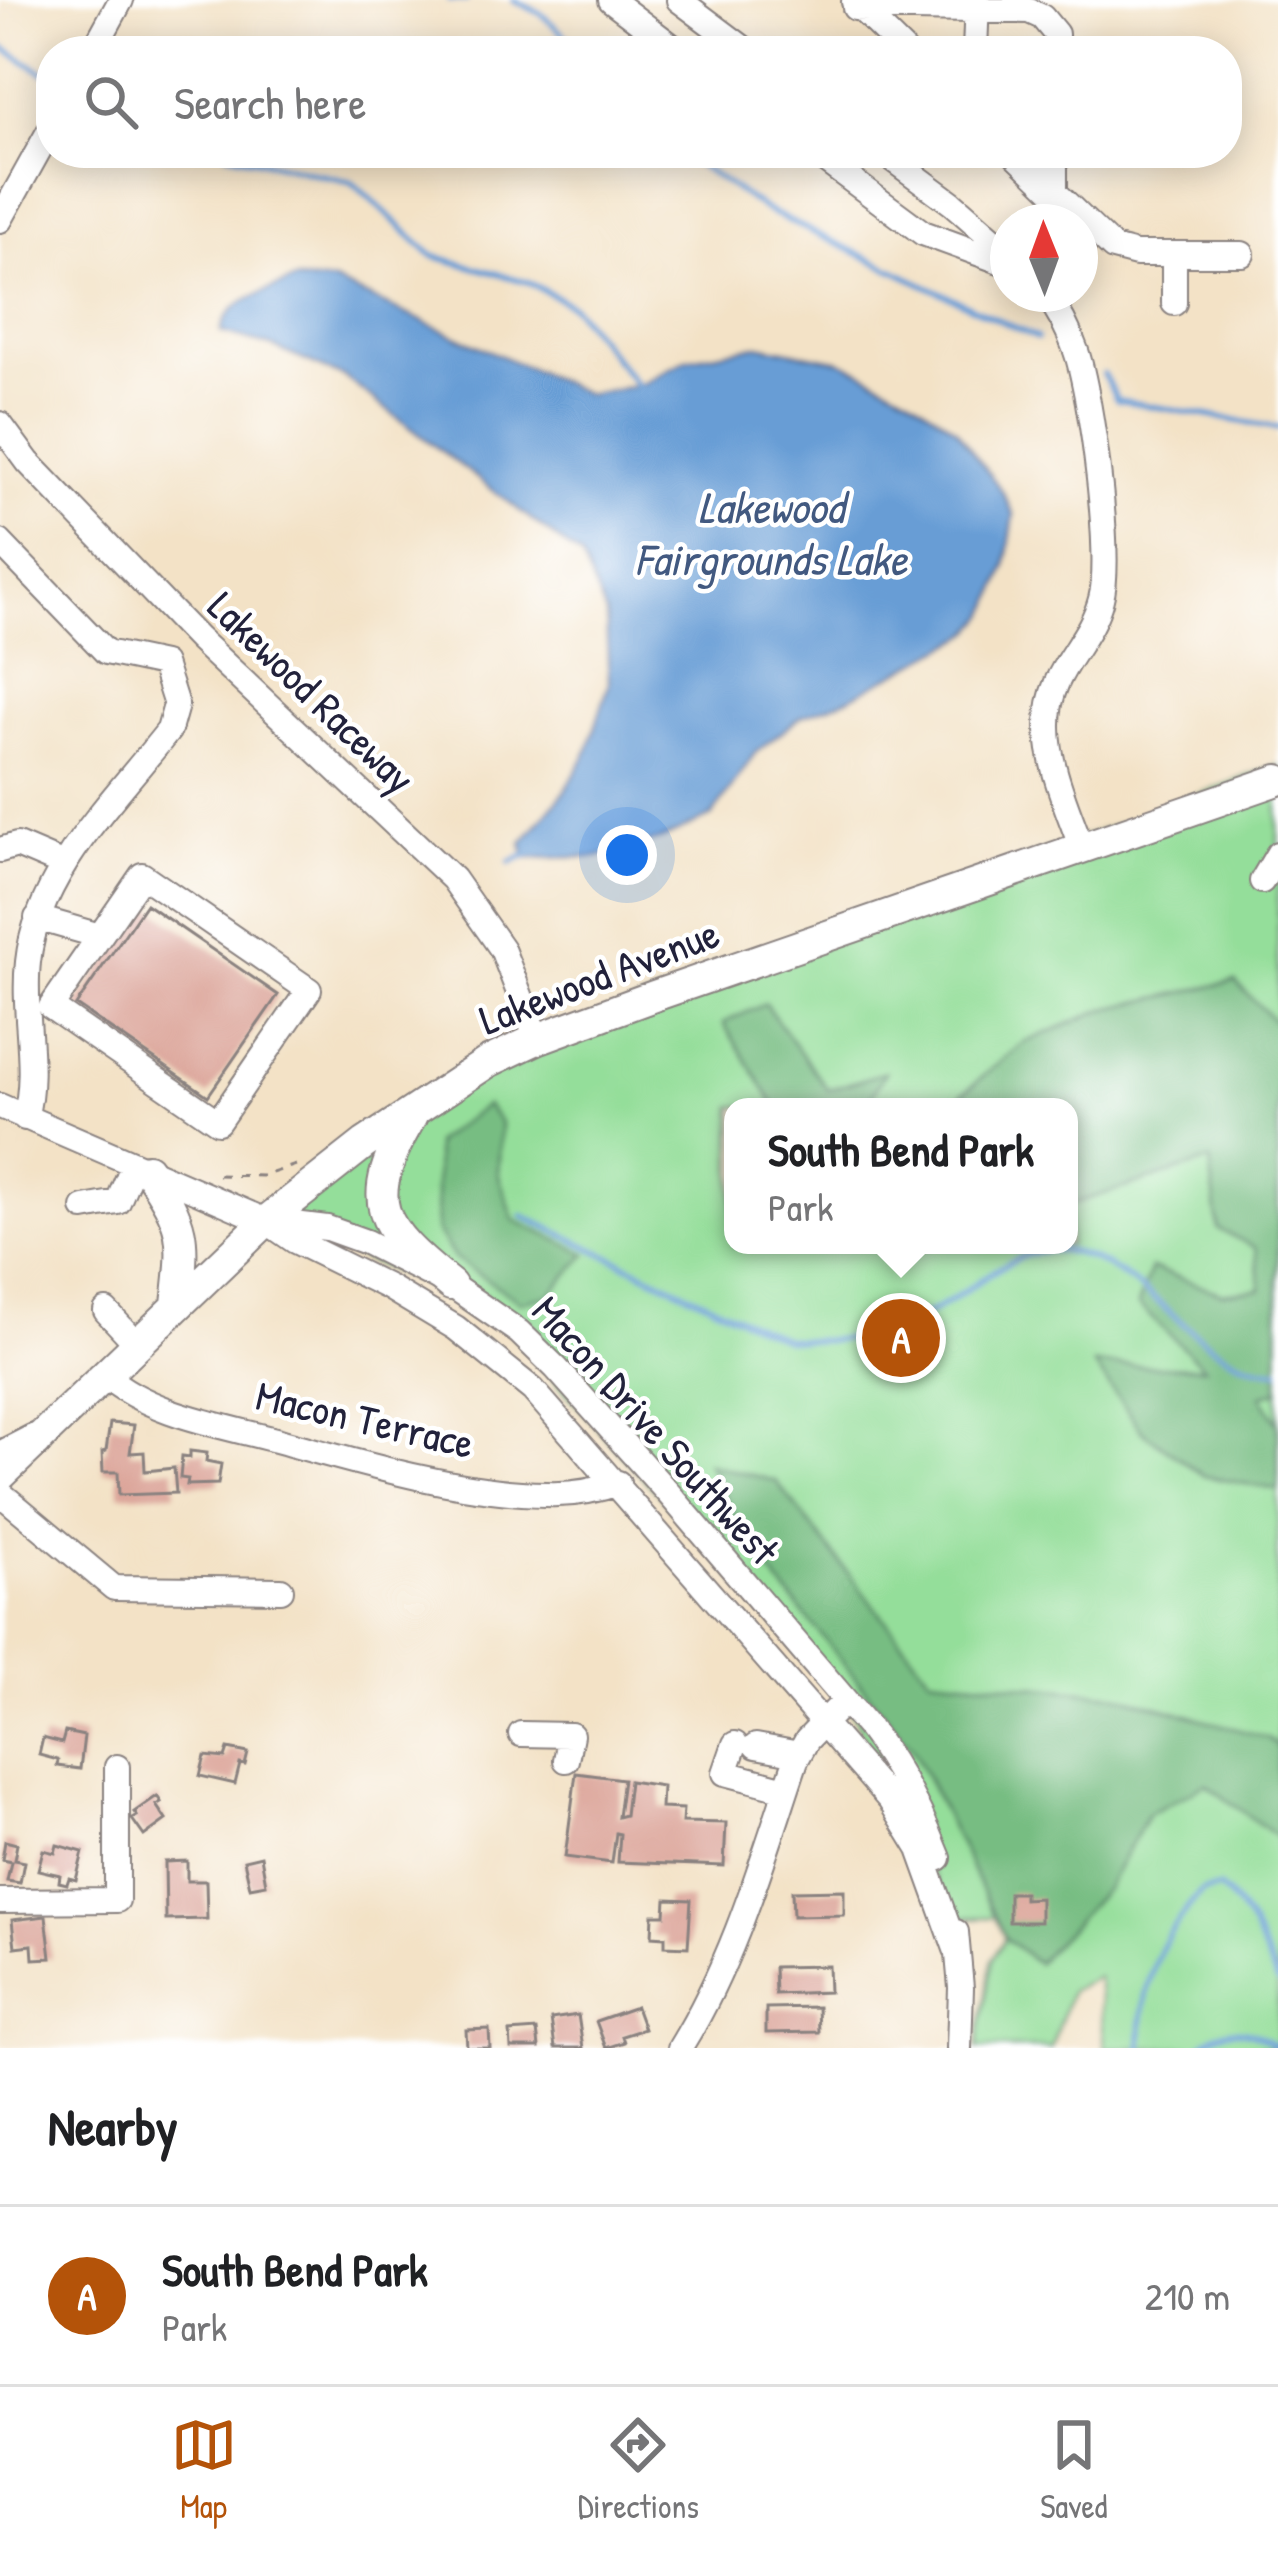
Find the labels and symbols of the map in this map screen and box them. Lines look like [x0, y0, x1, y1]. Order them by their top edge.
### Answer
north arrow [990, 204, 1098, 312]
water label: Lakewood Fairgrounds Lake [635, 476, 909, 590]
street label: Lakewood Raceway [196, 578, 428, 805]
your location [597, 825, 657, 885]
street label: Lakewood Avenue [471, 904, 727, 1047]
street label: Macon Drive Southwest [520, 1283, 793, 1577]
pin: A [862, 1293, 940, 1383]
street label: Macon Terrace [251, 1366, 479, 1471]

